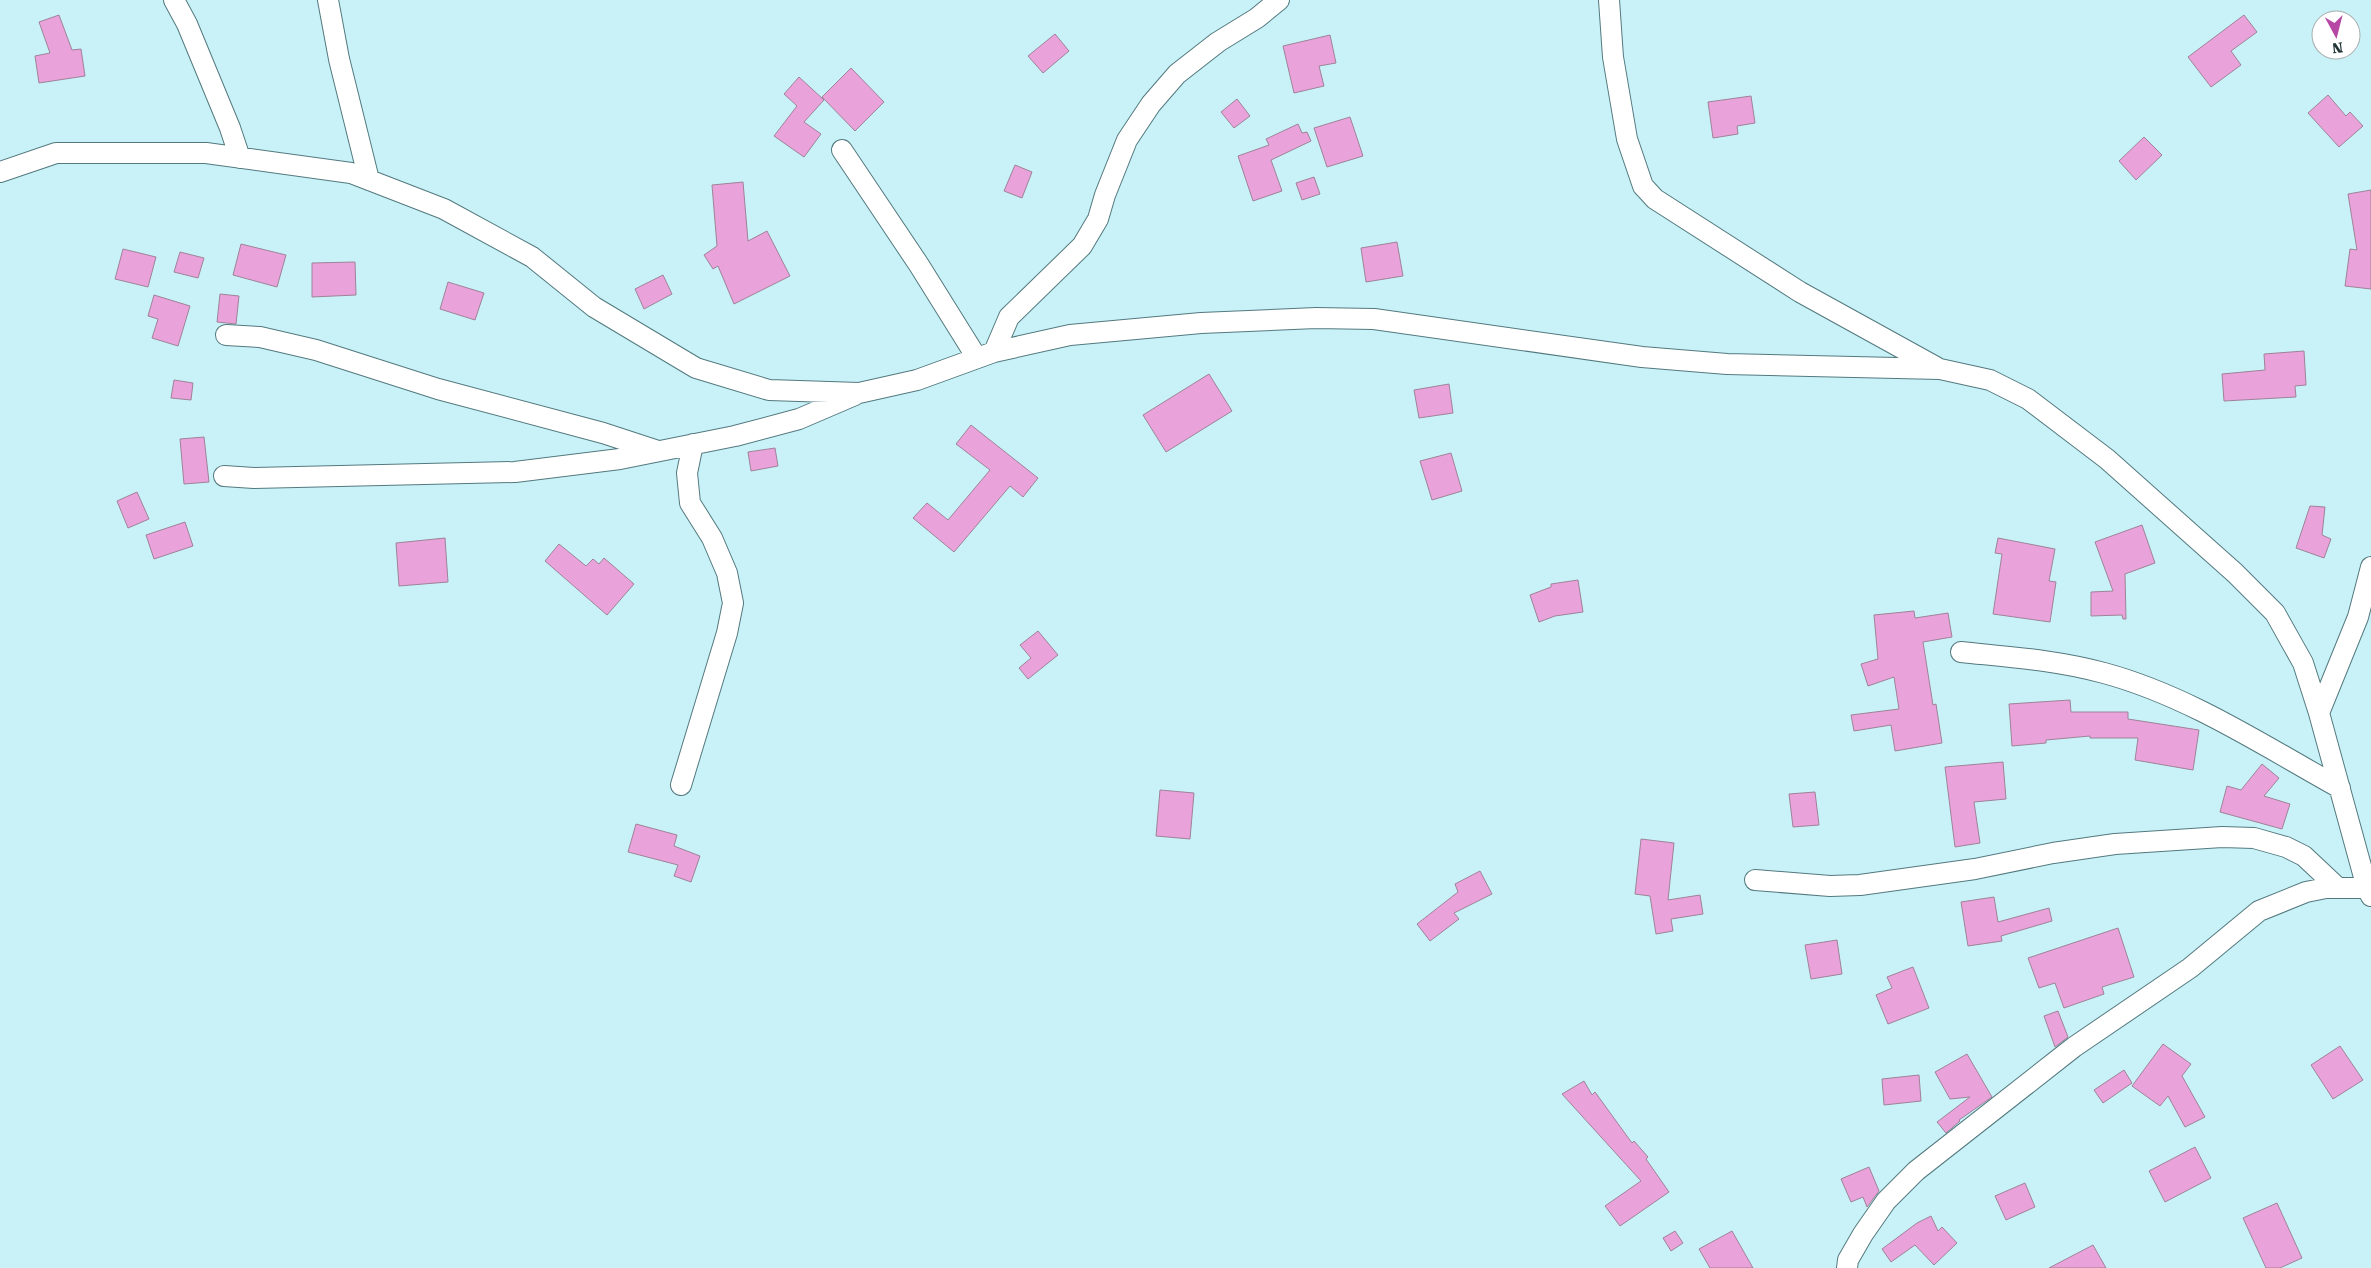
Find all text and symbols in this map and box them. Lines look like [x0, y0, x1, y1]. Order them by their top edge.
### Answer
north arrow [2311, 10, 2361, 60]
text: N [2331, 39, 2344, 57]

